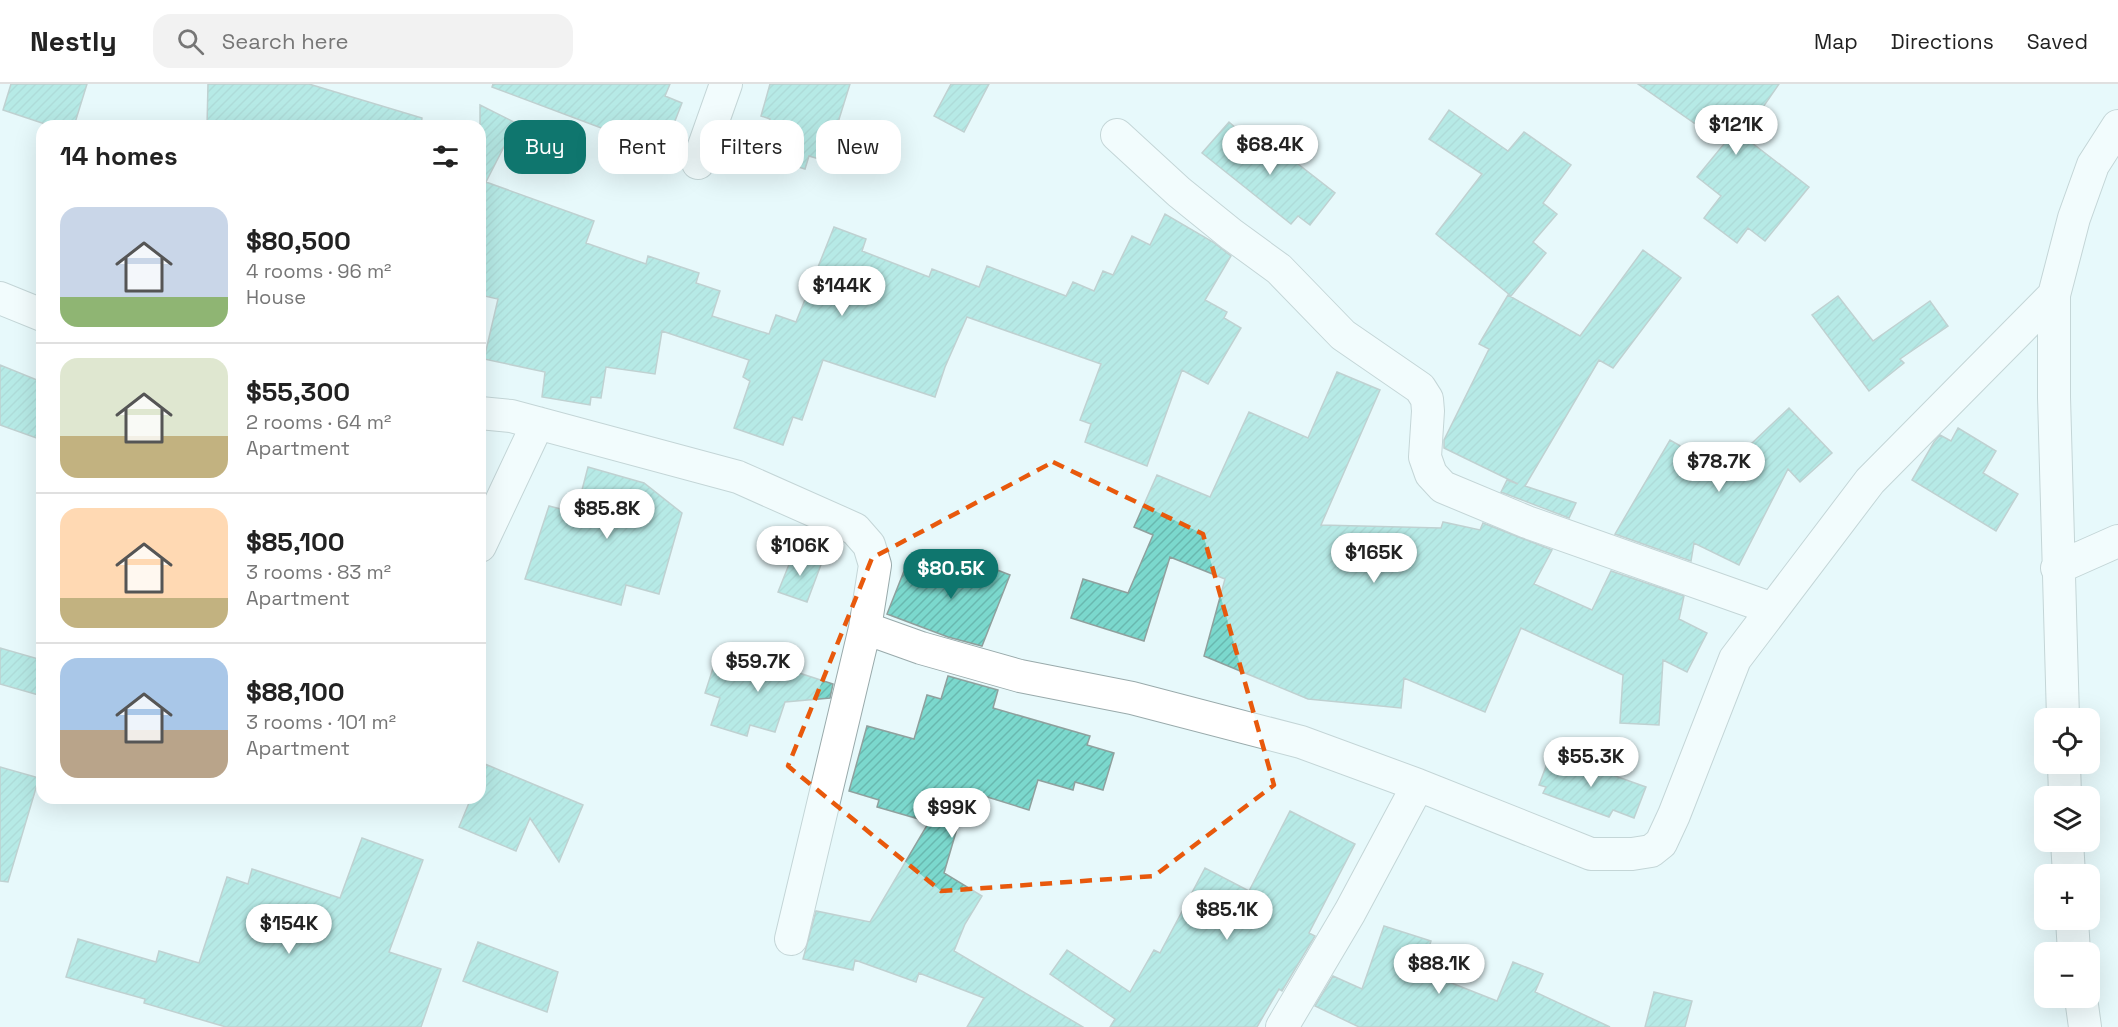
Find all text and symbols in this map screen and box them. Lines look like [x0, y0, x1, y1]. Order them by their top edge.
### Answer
search box [153, 14, 573, 68]
text: Nestly [30, 23, 117, 59]
icon: search [174, 25, 207, 58]
text: Search here [222, 27, 349, 55]
text: Map [1814, 28, 1858, 55]
text: Directions [1891, 28, 1994, 55]
text: Saved [2027, 28, 2088, 55]
pin: $121K [1694, 105, 1778, 156]
text: $121K [1709, 111, 1763, 137]
chip: Buy [504, 120, 586, 174]
chip: Rent [598, 120, 688, 174]
chip: Filters [700, 120, 804, 174]
chip: New [816, 120, 901, 174]
pin: $68.4K [1221, 125, 1319, 176]
text: $68.4K [1236, 131, 1304, 157]
text: 14 homes [60, 139, 178, 173]
icon: filters [429, 140, 462, 173]
text: $80,500 [246, 224, 351, 258]
icon: home [108, 231, 180, 303]
text: 4 rooms · 96 m² [246, 258, 391, 284]
pin: $144K [800, 266, 884, 317]
text: $144K [812, 272, 872, 298]
text: House [246, 284, 306, 310]
text: $55,300 [246, 375, 350, 409]
icon: home [108, 382, 180, 454]
text: 2 rooms · 64 m² [246, 409, 391, 435]
text: Apartment [246, 435, 350, 461]
pin: $78.7K [1670, 442, 1768, 493]
text: $78.7K [1687, 448, 1751, 474]
pin: $85.8K [558, 489, 656, 540]
text: $85.8K [574, 495, 640, 521]
text: $85,100 [246, 525, 345, 559]
pin: $106K [758, 526, 842, 577]
icon: home [108, 532, 180, 604]
text: $106K [771, 532, 830, 558]
pin: $165K [1332, 533, 1416, 584]
text: $165K [1345, 539, 1403, 565]
pin: $80.5K [902, 549, 1000, 600]
text: $80.5K [917, 555, 985, 581]
text: 3 rooms · 83 m² [246, 559, 391, 585]
text: Apartment [246, 585, 350, 611]
pin: $59.7K [709, 642, 807, 693]
text: $59.7K [725, 648, 791, 674]
text: $88,100 [246, 675, 345, 709]
icon: home [108, 682, 180, 754]
map controls [2034, 708, 2100, 1008]
button: locate [2034, 708, 2100, 774]
text: 3 rooms · 101 m² [246, 709, 396, 735]
text: Apartment [246, 735, 350, 761]
pin: $55.3K [1542, 737, 1640, 788]
text: $55.3K [1558, 743, 1624, 769]
button: layers [2034, 786, 2100, 852]
pin: $99K [916, 788, 988, 839]
text: $99K [927, 794, 977, 820]
button: + [2034, 864, 2100, 930]
pin: $85.1K [1178, 890, 1276, 941]
text: $85.1K [1196, 896, 1258, 922]
pin: $154K [247, 904, 331, 955]
text: $154K [260, 910, 318, 936]
button: − [2034, 942, 2100, 1008]
pin: $88.1K [1390, 944, 1488, 995]
text: $88.1K [1408, 950, 1470, 976]

